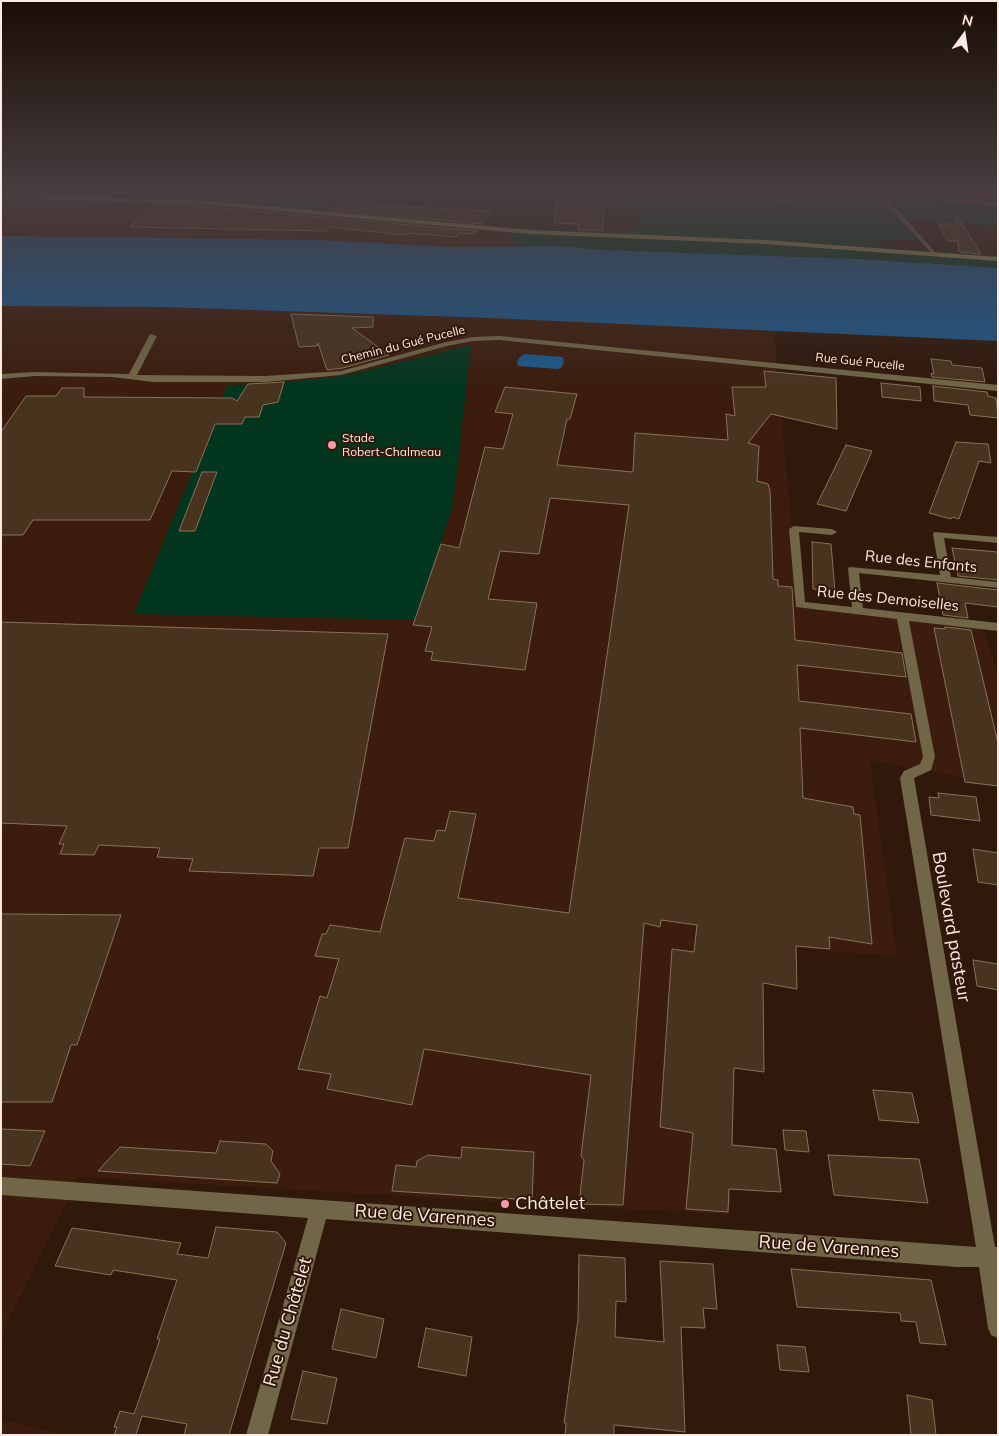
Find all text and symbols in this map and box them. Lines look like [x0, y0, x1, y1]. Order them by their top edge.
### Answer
north arrow [939, 10, 989, 60]
text: N [960, 10, 975, 30]
street label: Chemin du Gué Pucelle [340, 323, 466, 367]
street label: Rue Gué Pucelle [815, 350, 905, 374]
place label: Stade Robert-Chalmeau [342, 431, 441, 459]
marker: Stade Robert-Chalmeau [326, 439, 338, 451]
street label: Rue des Enfants [864, 547, 978, 577]
street label: Rue des Demoiselles [816, 583, 960, 615]
street label: Boulevard pasteur [927, 850, 975, 1004]
place label: Châtelet [515, 1193, 585, 1215]
marker: Châtelet [499, 1198, 511, 1210]
street label: Rue de Varennes [354, 1200, 496, 1232]
street label: Rue de Varennes [758, 1231, 900, 1263]
street label: Rue du Châtelet [259, 1255, 317, 1389]

